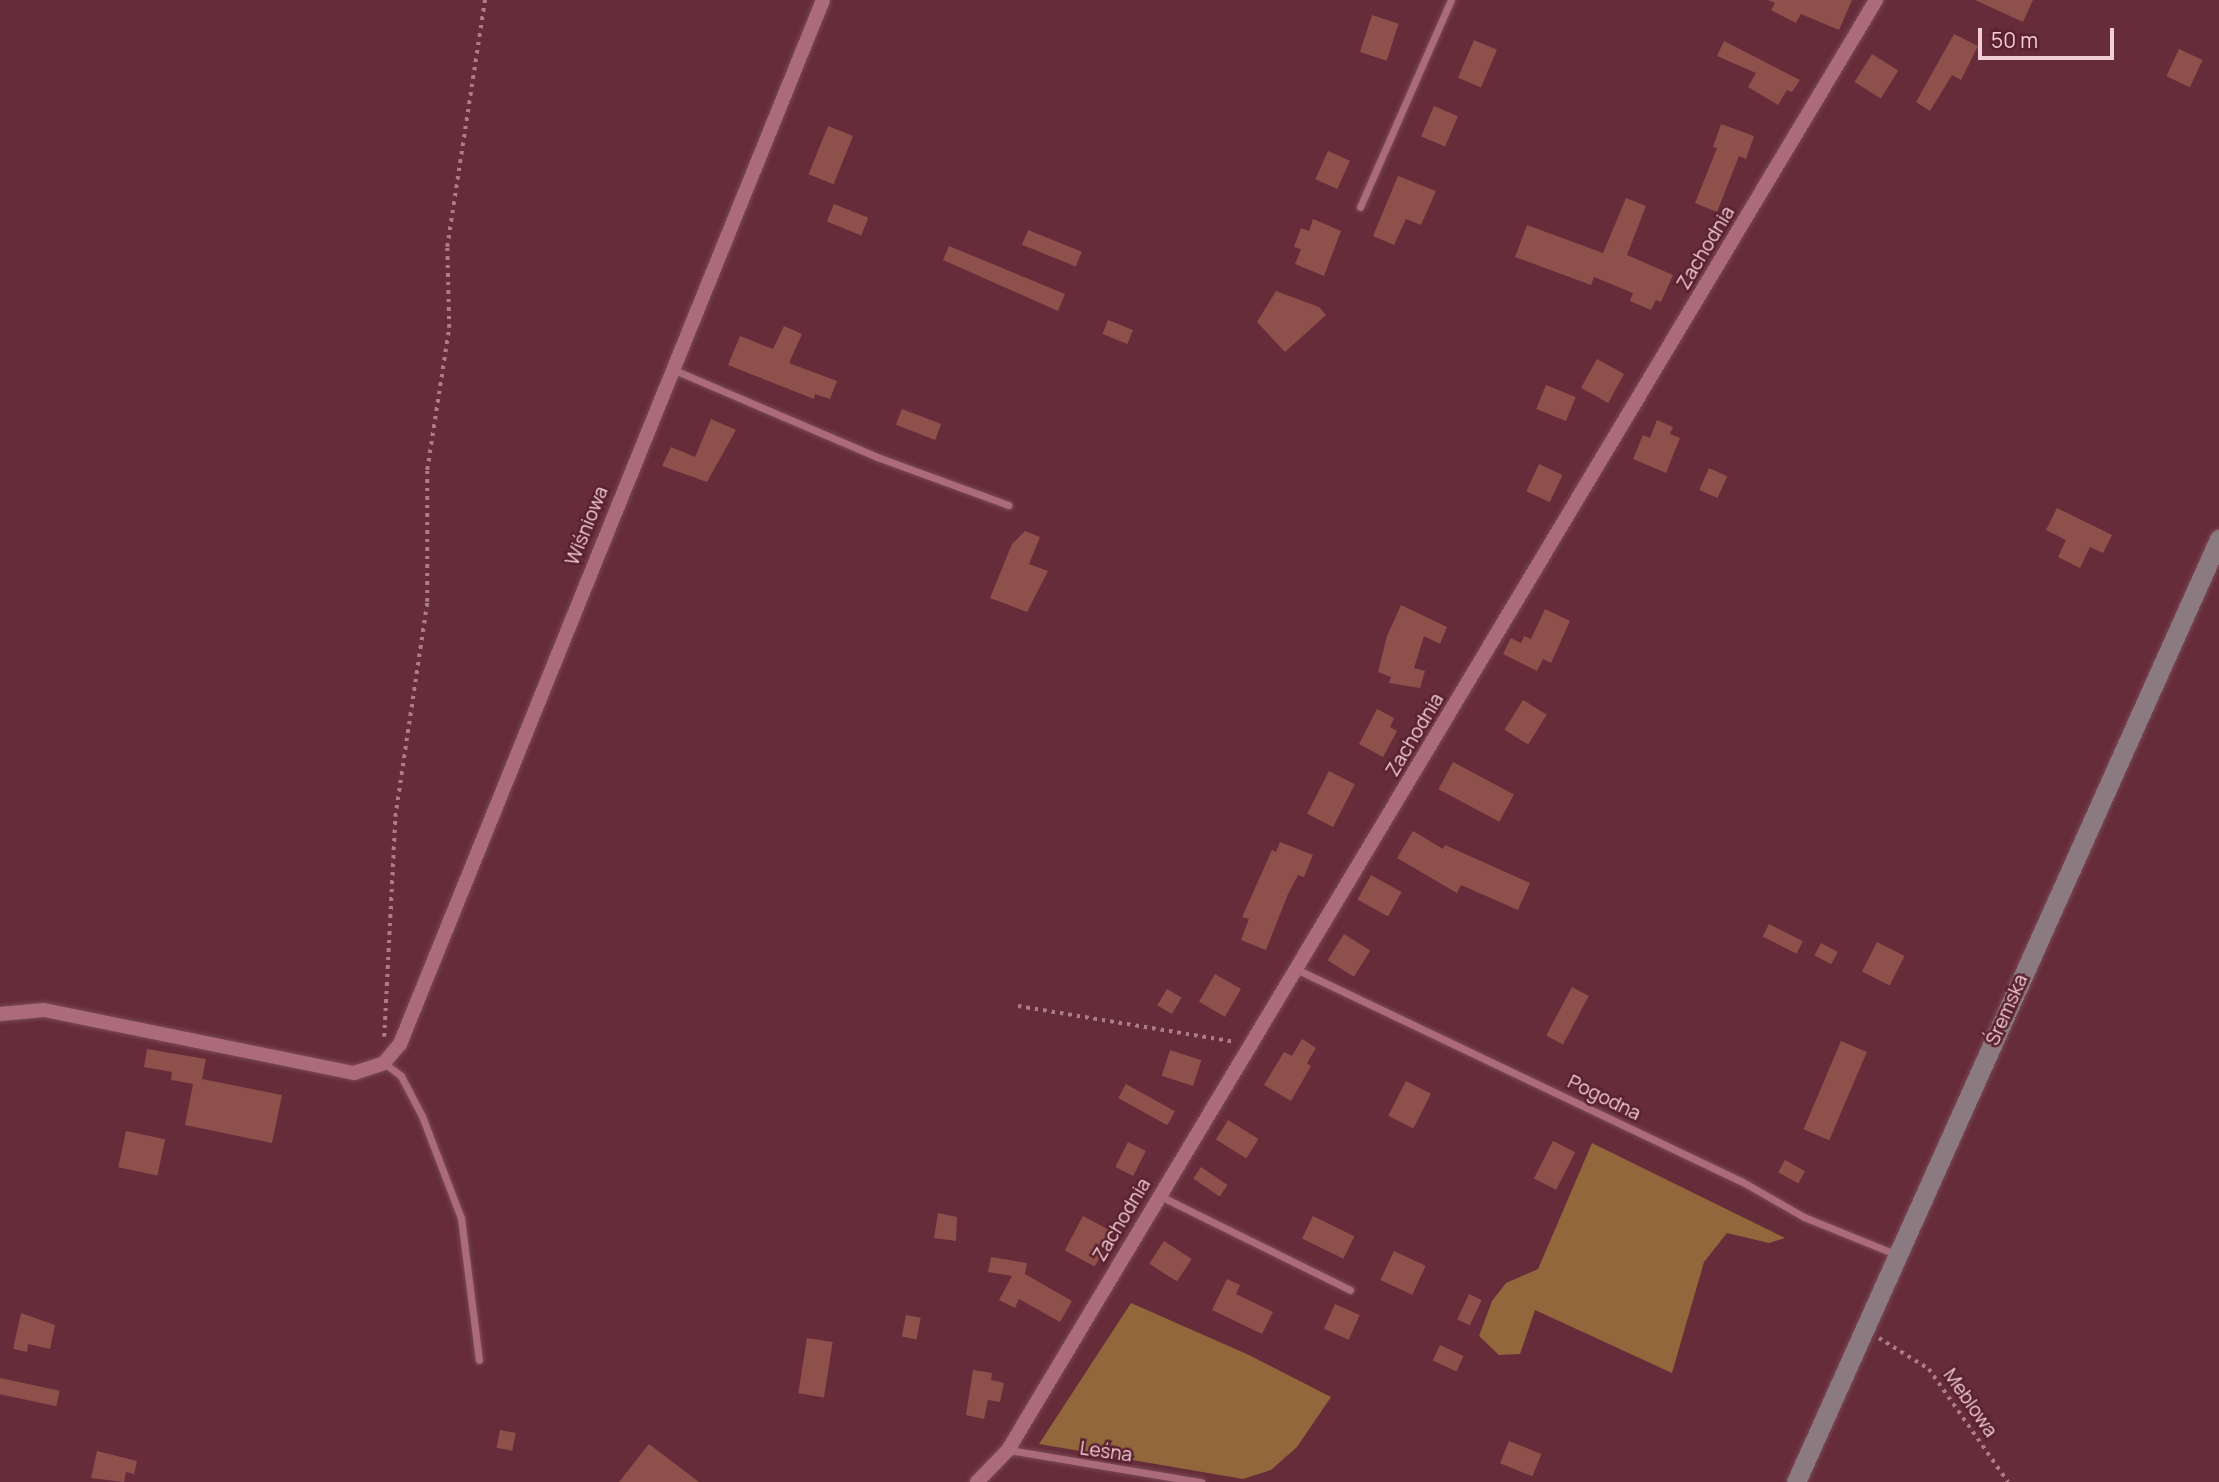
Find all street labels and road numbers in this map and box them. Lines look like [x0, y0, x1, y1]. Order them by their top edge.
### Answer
street label: Zachodnia [1672, 202, 1740, 294]
street label: Wiśniowa [561, 483, 613, 569]
street label: Zachodnia [1381, 689, 1449, 781]
street label: Śremska [1981, 971, 2033, 1049]
street label: Pogodna [1564, 1071, 1644, 1125]
street label: Zachodnia [1088, 1174, 1156, 1266]
street label: Meblowa [1938, 1364, 2002, 1442]
street label: Leśna [1078, 1437, 1134, 1467]

